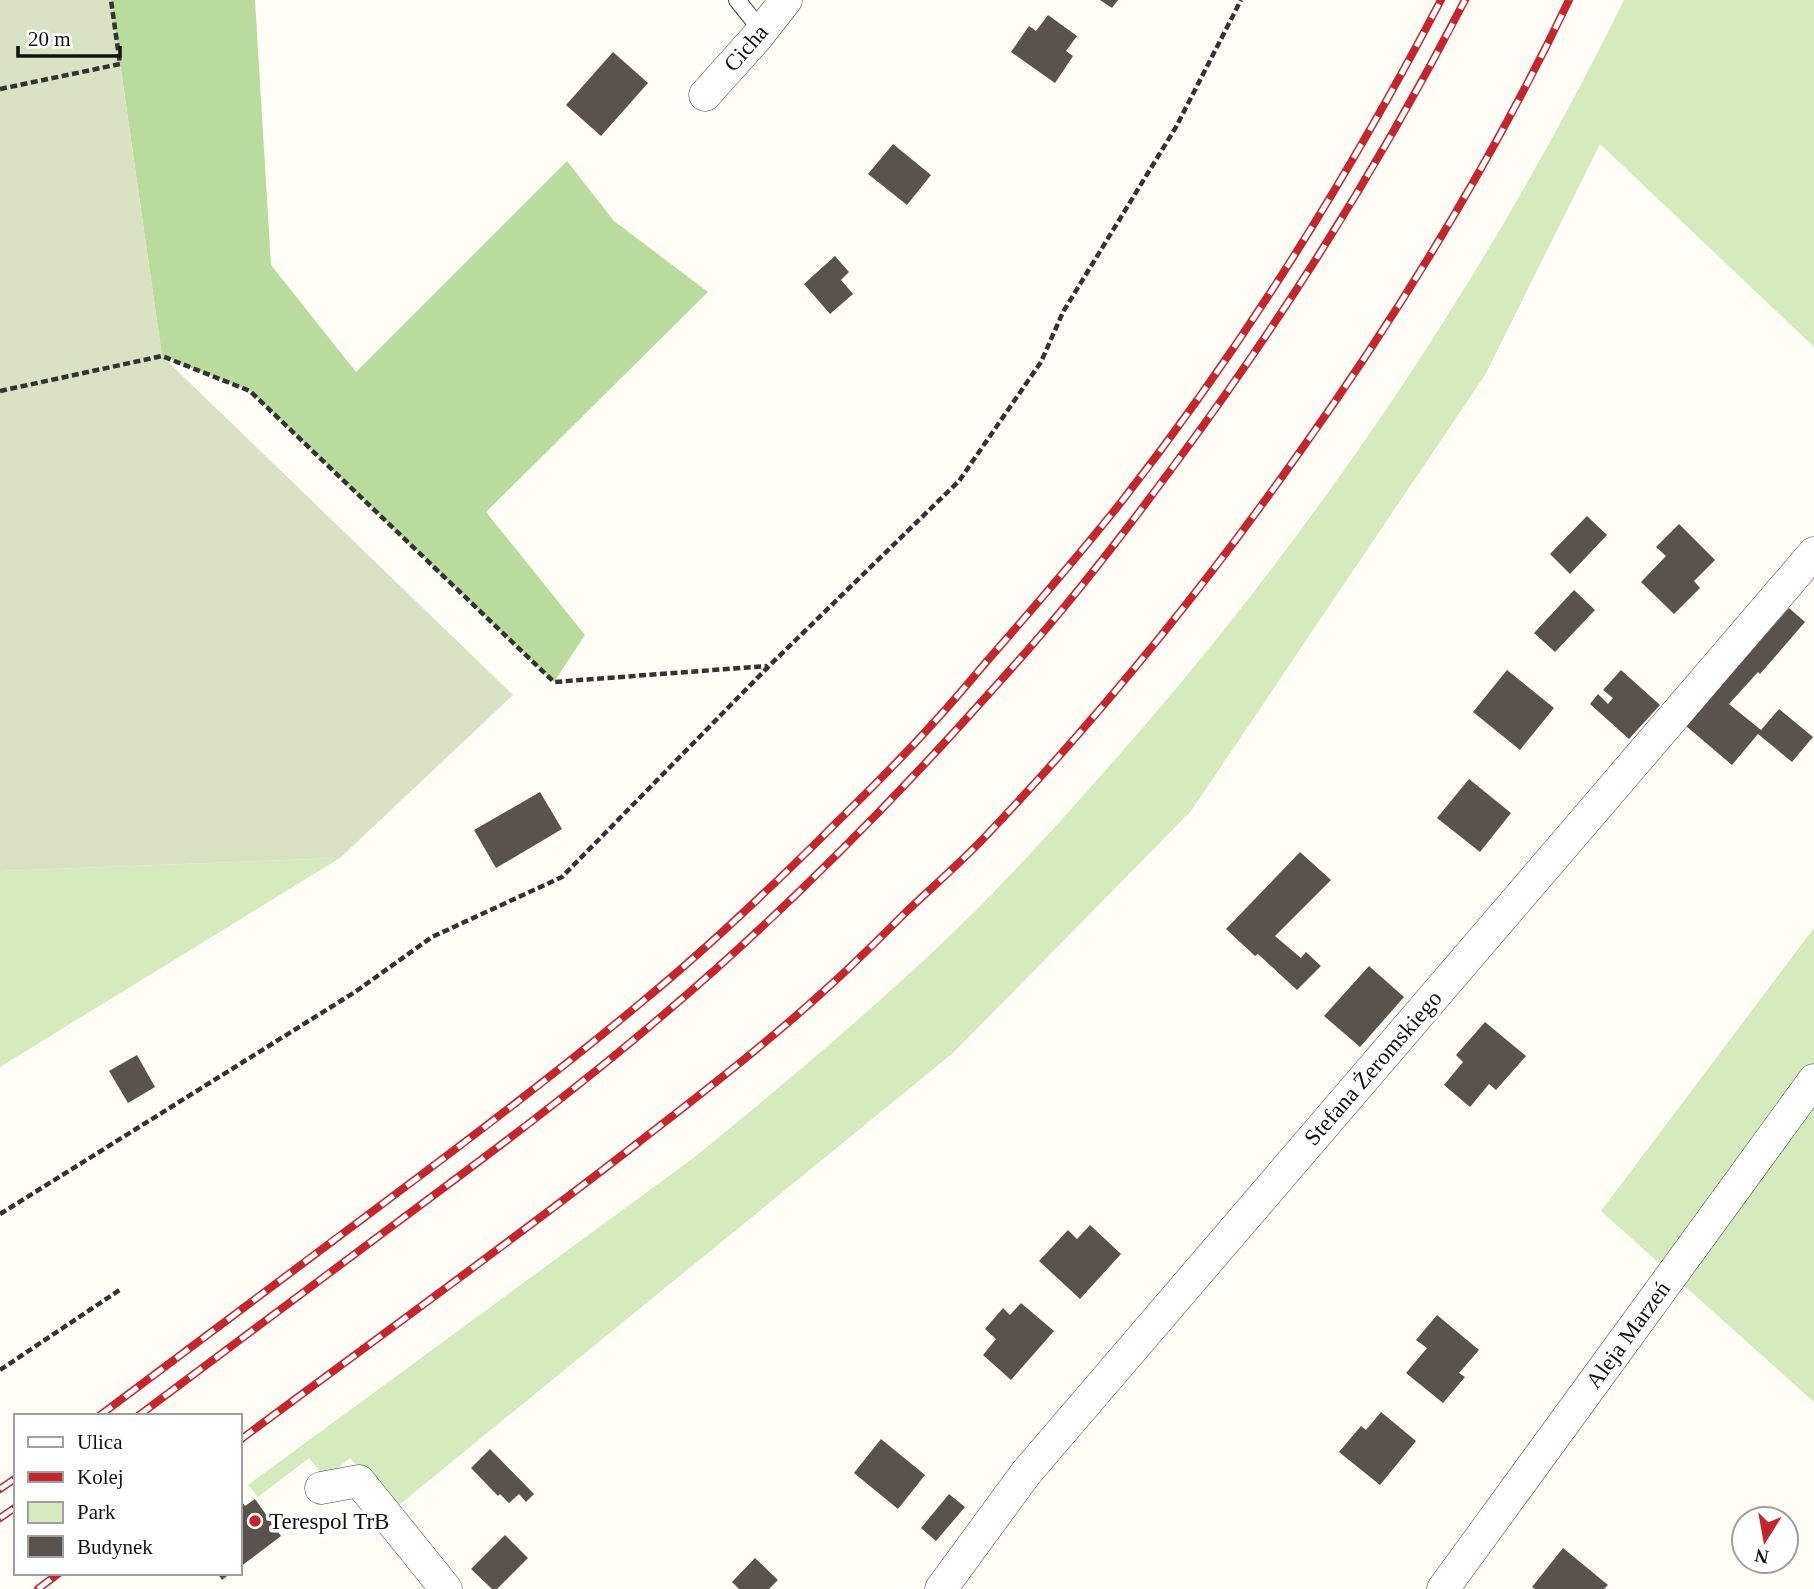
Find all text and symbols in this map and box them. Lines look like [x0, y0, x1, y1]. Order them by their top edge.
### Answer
scale bar [18, 14, 119, 58]
street label: Cicha [719, 20, 773, 76]
text: 20 m [28, 27, 71, 51]
street label: Stefana Żeromskiego [1299, 986, 1447, 1150]
street label: Aleja Marzeń [1581, 1276, 1675, 1393]
legend [14, 1414, 242, 1575]
text: Ulica [77, 1430, 123, 1454]
text: Kolej [77, 1465, 124, 1489]
text: Park [77, 1500, 116, 1524]
north arrow [1730, 1505, 1800, 1575]
place label: Terespol TrB [269, 1509, 389, 1534]
marker: Terespol TrB [247, 1513, 263, 1529]
text: Budynek [77, 1535, 153, 1559]
text: N [1753, 1545, 1771, 1568]

